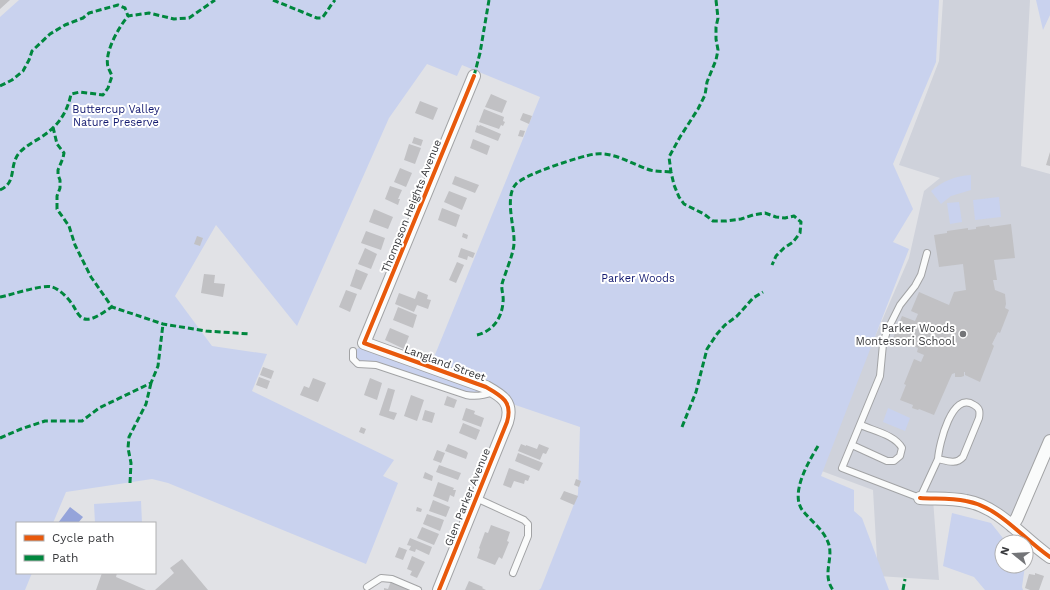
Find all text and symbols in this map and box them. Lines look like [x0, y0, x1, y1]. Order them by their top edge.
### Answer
park label: Buttercup Valley Nature Preserve [72, 103, 160, 129]
street label: Thompson Heights Avenue [379, 138, 444, 275]
park label: Parker Woods [601, 272, 675, 285]
place label: Parker Woods Montessori School [855, 322, 956, 348]
marker: Parker Woods Montessori School [958, 329, 968, 339]
street label: Langland Street [402, 343, 488, 384]
street label: Glen Parker Avenue [442, 446, 493, 548]
legend [16, 522, 156, 574]
text: Cycle path [52, 531, 114, 545]
north arrow [994, 534, 1034, 574]
text: N [998, 545, 1012, 557]
text: Path [52, 551, 78, 565]

